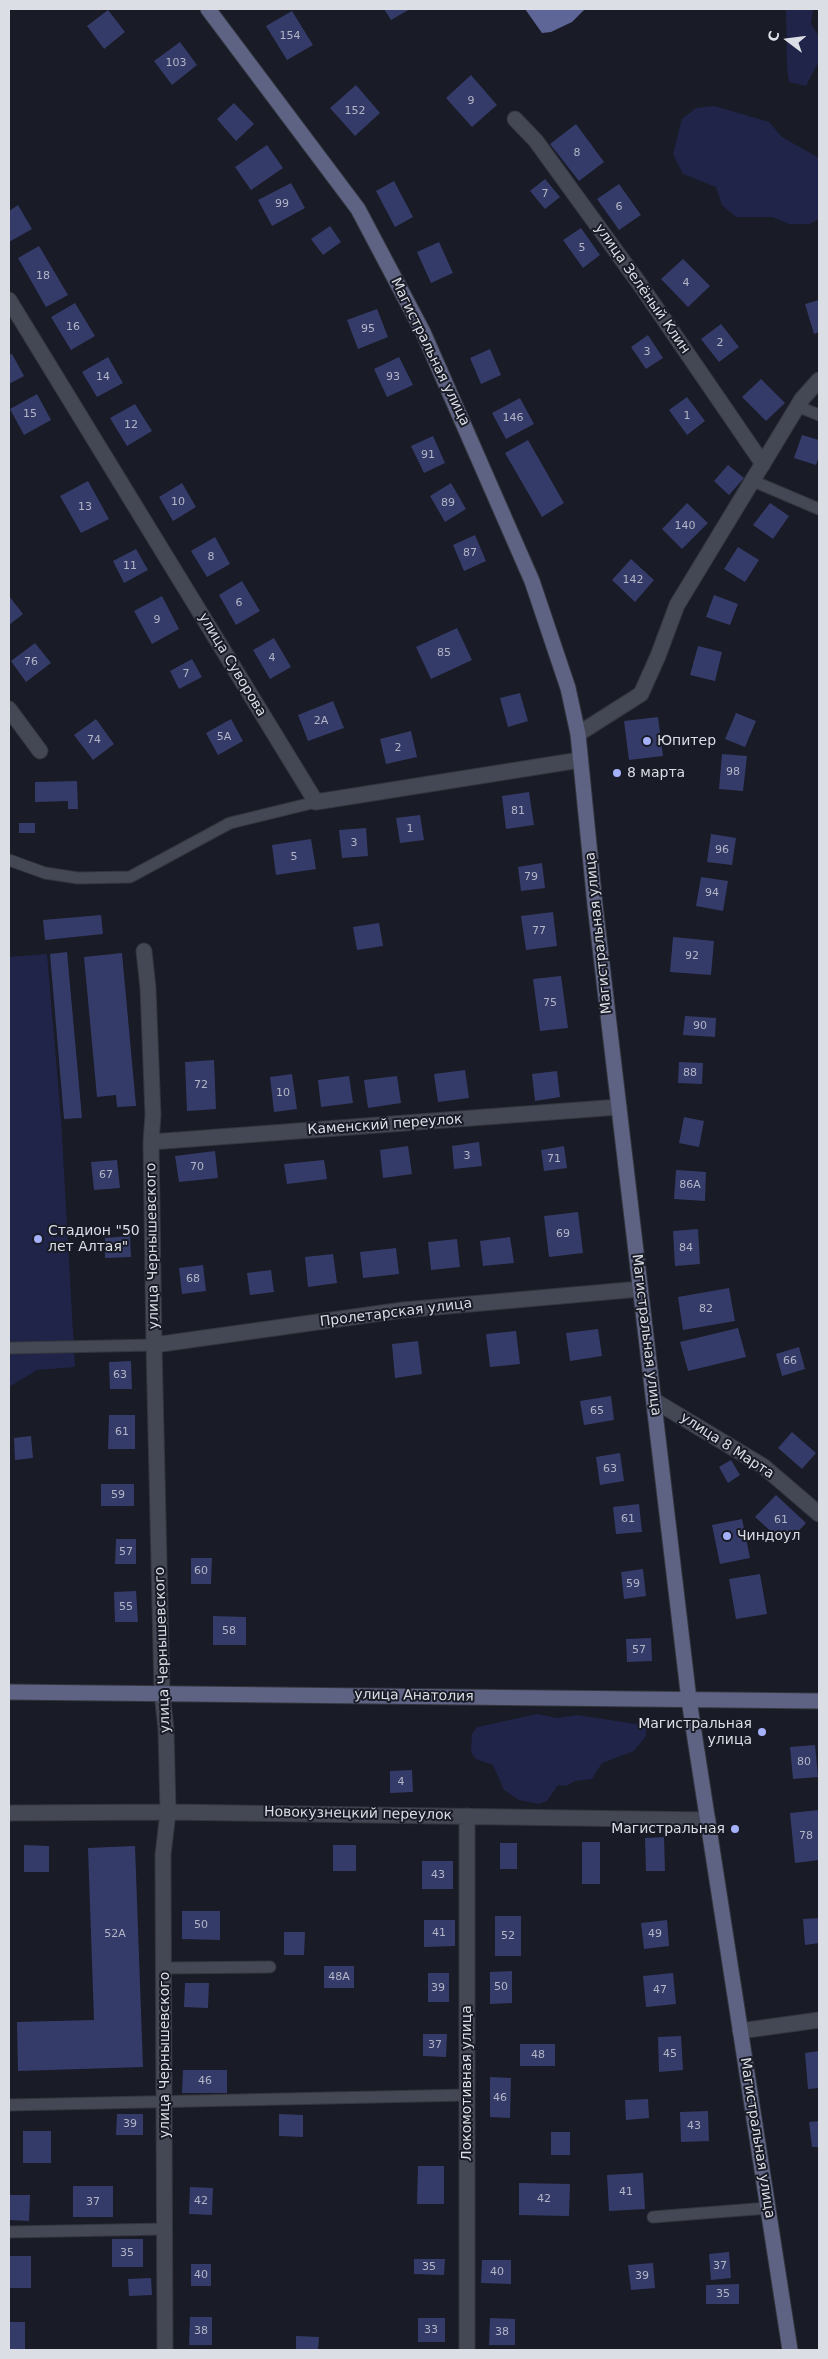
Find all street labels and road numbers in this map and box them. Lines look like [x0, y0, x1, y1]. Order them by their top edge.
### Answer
street label: улица Зелёный Клин [591, 221, 693, 357]
street label: Магистральная улица [387, 275, 473, 429]
street label: улица Суворова [194, 610, 270, 720]
street label: Магистральная улица [582, 851, 616, 1015]
street label: Каменский переулок [307, 1111, 463, 1139]
street label: улица Чернышевского [143, 1163, 163, 1329]
street label: Магистральная улица [628, 1253, 664, 1417]
street label: Пролетарская улица [319, 1295, 473, 1331]
street label: улица 8 Марта [677, 1409, 777, 1483]
street label: улица Чернышевского [152, 1567, 174, 1733]
street label: улица Анатолия [354, 1687, 474, 1705]
street label: Новокузнецкий переулок [264, 1804, 452, 1824]
street label: улица Чернышевского [157, 1972, 173, 2138]
street label: Локомотивная улица [459, 2005, 475, 2161]
street label: Магистральная улица [736, 2056, 778, 2220]

